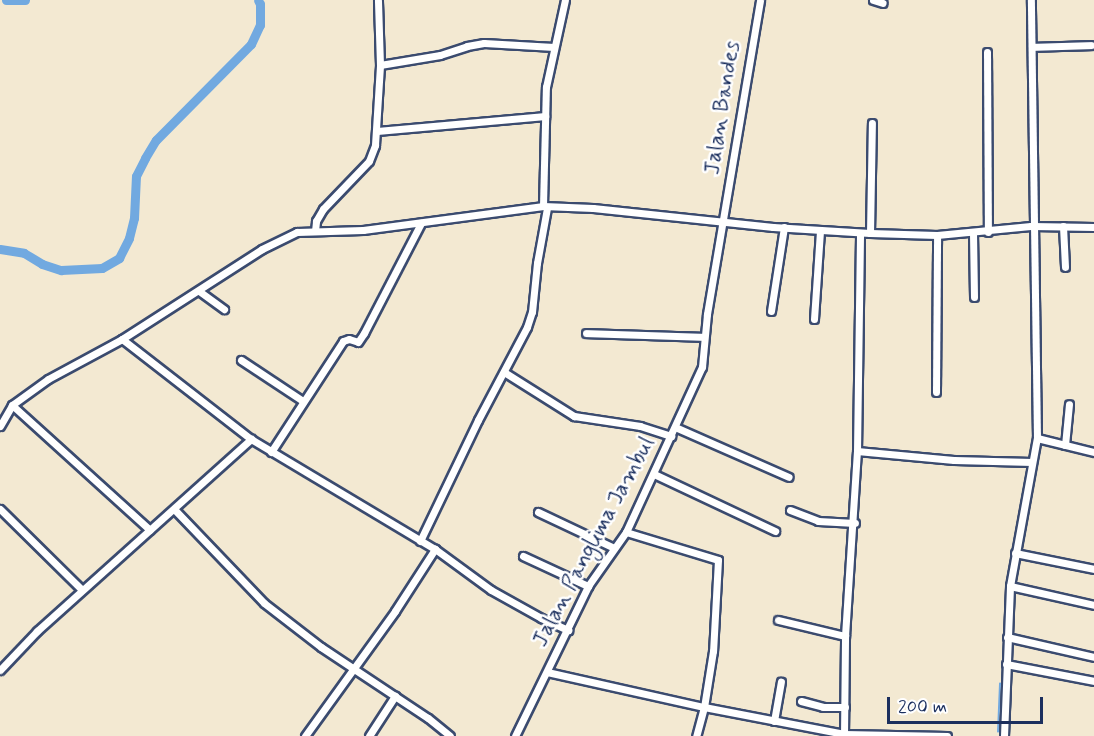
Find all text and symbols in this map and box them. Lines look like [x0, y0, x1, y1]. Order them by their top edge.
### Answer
street label: Jalan Bandes [700, 41, 746, 175]
street label: Jalan Panglima Jambul [529, 435, 659, 649]
scale bar [890, 685, 1046, 723]
text: 200 m [898, 695, 947, 719]

